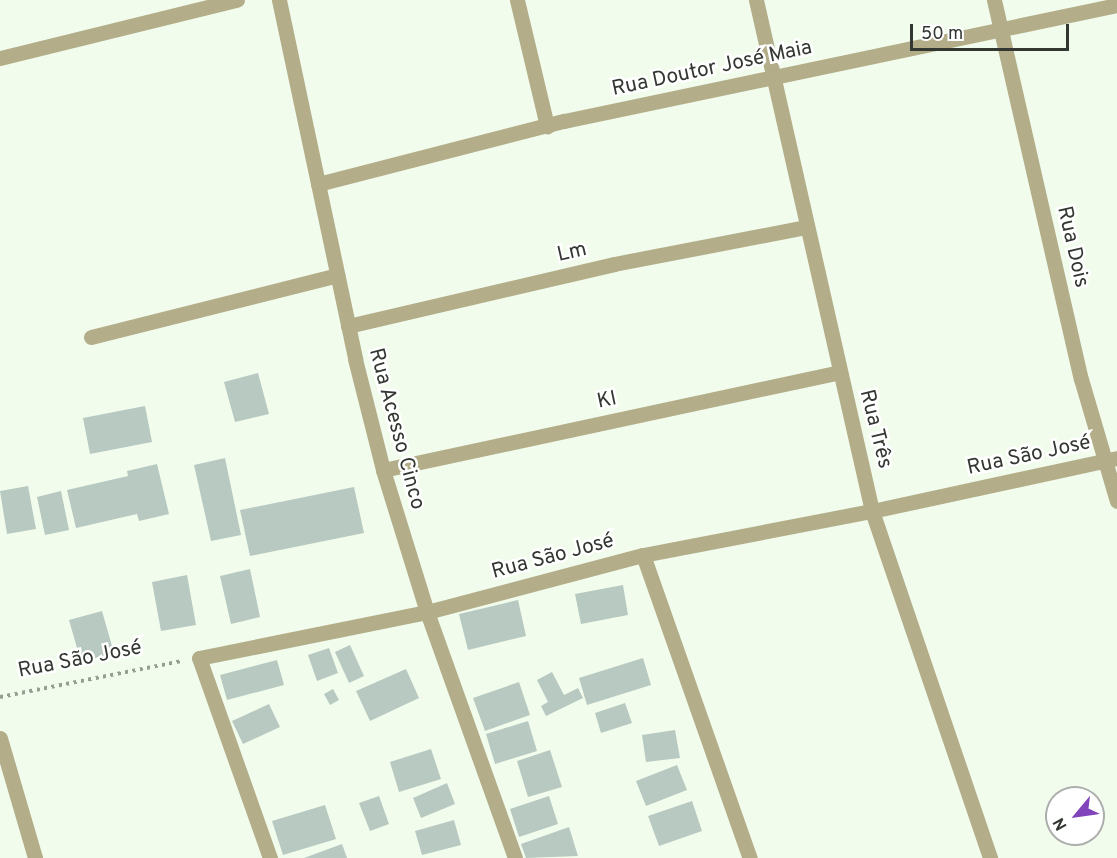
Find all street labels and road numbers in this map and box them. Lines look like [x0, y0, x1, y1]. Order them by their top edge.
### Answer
street label: Rua Doutor José Maia [609, 35, 815, 103]
street label: Rua Dois [1050, 204, 1094, 290]
street label: Lm [555, 237, 589, 269]
street label: Rua Acesso Cinco [362, 345, 430, 513]
street label: Rua Três [853, 386, 897, 472]
street label: Kl [595, 387, 619, 415]
street label: Rua São José [965, 431, 1093, 481]
street label: Rua São José [489, 529, 617, 585]
street label: Rua São José [16, 636, 144, 684]

